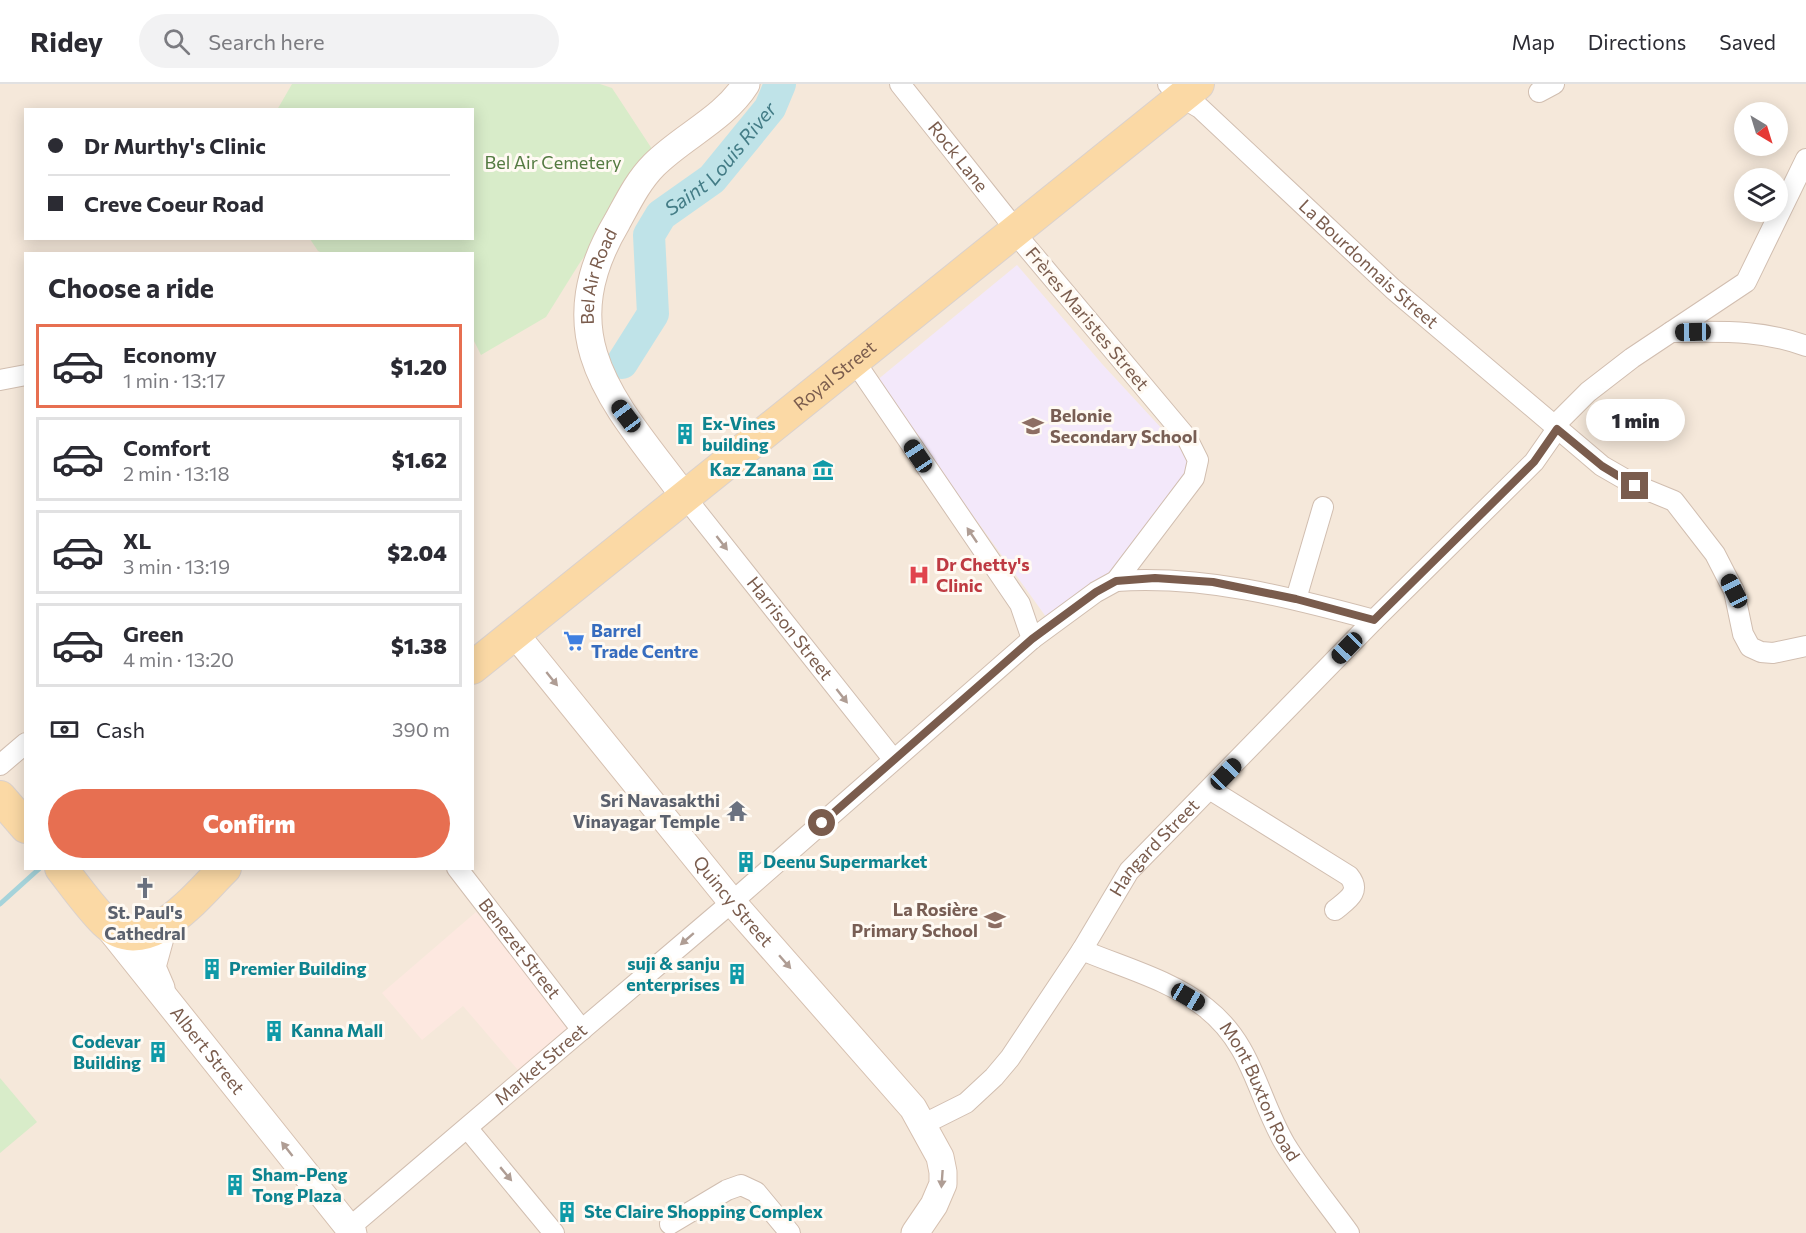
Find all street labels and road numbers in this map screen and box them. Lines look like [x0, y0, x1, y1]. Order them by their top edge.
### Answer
street label: Rock Lane [924, 116, 993, 196]
street label: La Bourdonnais Street [1295, 194, 1443, 333]
street label: Bel Air Road [576, 224, 621, 325]
street label: Frères Maristes Street [1021, 242, 1154, 394]
street label: Royal Street [789, 335, 880, 415]
street label: Harrison Street [743, 572, 838, 684]
street label: Hangard Street [1104, 794, 1203, 900]
street label: Quincy Street [689, 851, 778, 951]
street label: Benezet Street [474, 894, 566, 1003]
street label: Albert Street [166, 1002, 250, 1098]
street label: Mont Buxton Road [1216, 1016, 1305, 1165]
street label: Market Street [490, 1019, 591, 1109]

